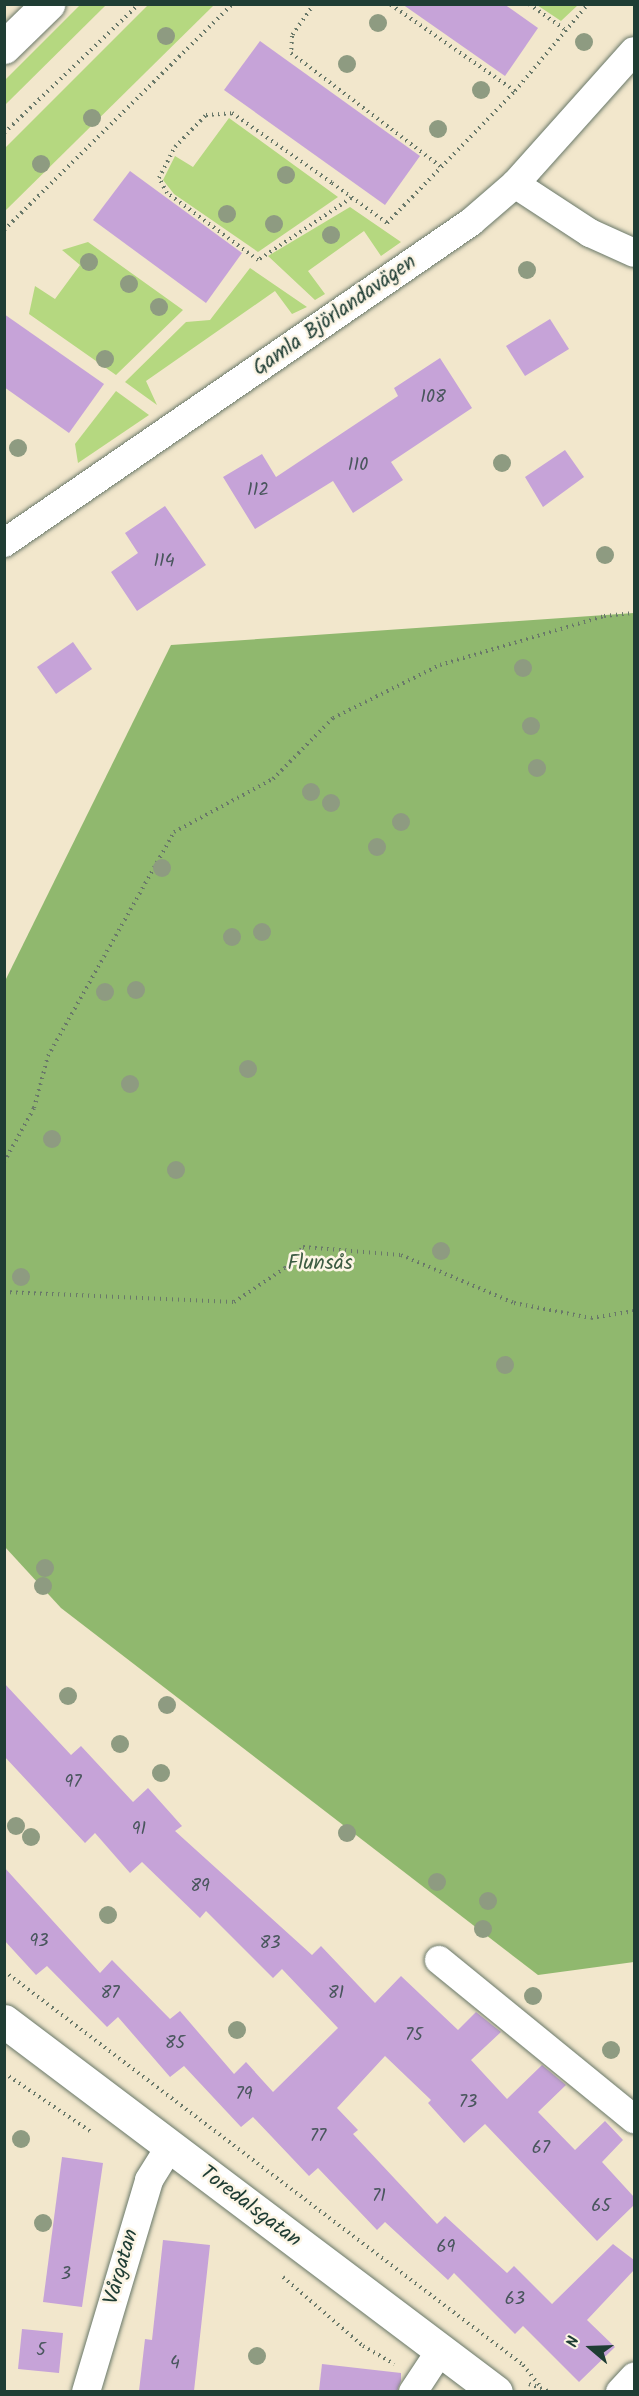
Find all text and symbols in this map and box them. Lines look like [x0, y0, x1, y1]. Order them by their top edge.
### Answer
street label: Gamla Björlandavägen [248, 250, 422, 382]
house number: 108 [420, 387, 446, 409]
house number: 110 [348, 455, 368, 477]
house number: 112 [247, 480, 269, 502]
house number: 114 [153, 551, 175, 573]
park label: Flunsås [287, 1251, 353, 1277]
house number: 97 [64, 1772, 82, 1794]
house number: 91 [132, 1819, 146, 1841]
house number: 89 [190, 1876, 210, 1898]
house number: 93 [29, 1931, 49, 1953]
house number: 83 [259, 1933, 281, 1955]
house number: 87 [100, 1983, 120, 2005]
house number: 81 [328, 1983, 344, 2005]
house number: 75 [405, 2025, 423, 2047]
house number: 85 [165, 2033, 185, 2055]
house number: 79 [235, 2084, 253, 2106]
house number: 73 [459, 2092, 477, 2114]
house number: 77 [310, 2126, 326, 2148]
house number: 67 [532, 2138, 550, 2160]
street label: Toredalsgatan [194, 2161, 306, 2253]
house number: 71 [372, 2186, 386, 2208]
house number: 65 [591, 2196, 611, 2218]
street label: Vårgatan [99, 2227, 145, 2307]
house number: 69 [437, 2237, 455, 2259]
house number: 3 [61, 2264, 71, 2286]
house number: 63 [505, 2289, 525, 2311]
north arrow [561, 2318, 621, 2378]
text: N [560, 2333, 587, 2351]
house number: 5 [36, 2340, 46, 2362]
house number: 4 [170, 2353, 180, 2375]

